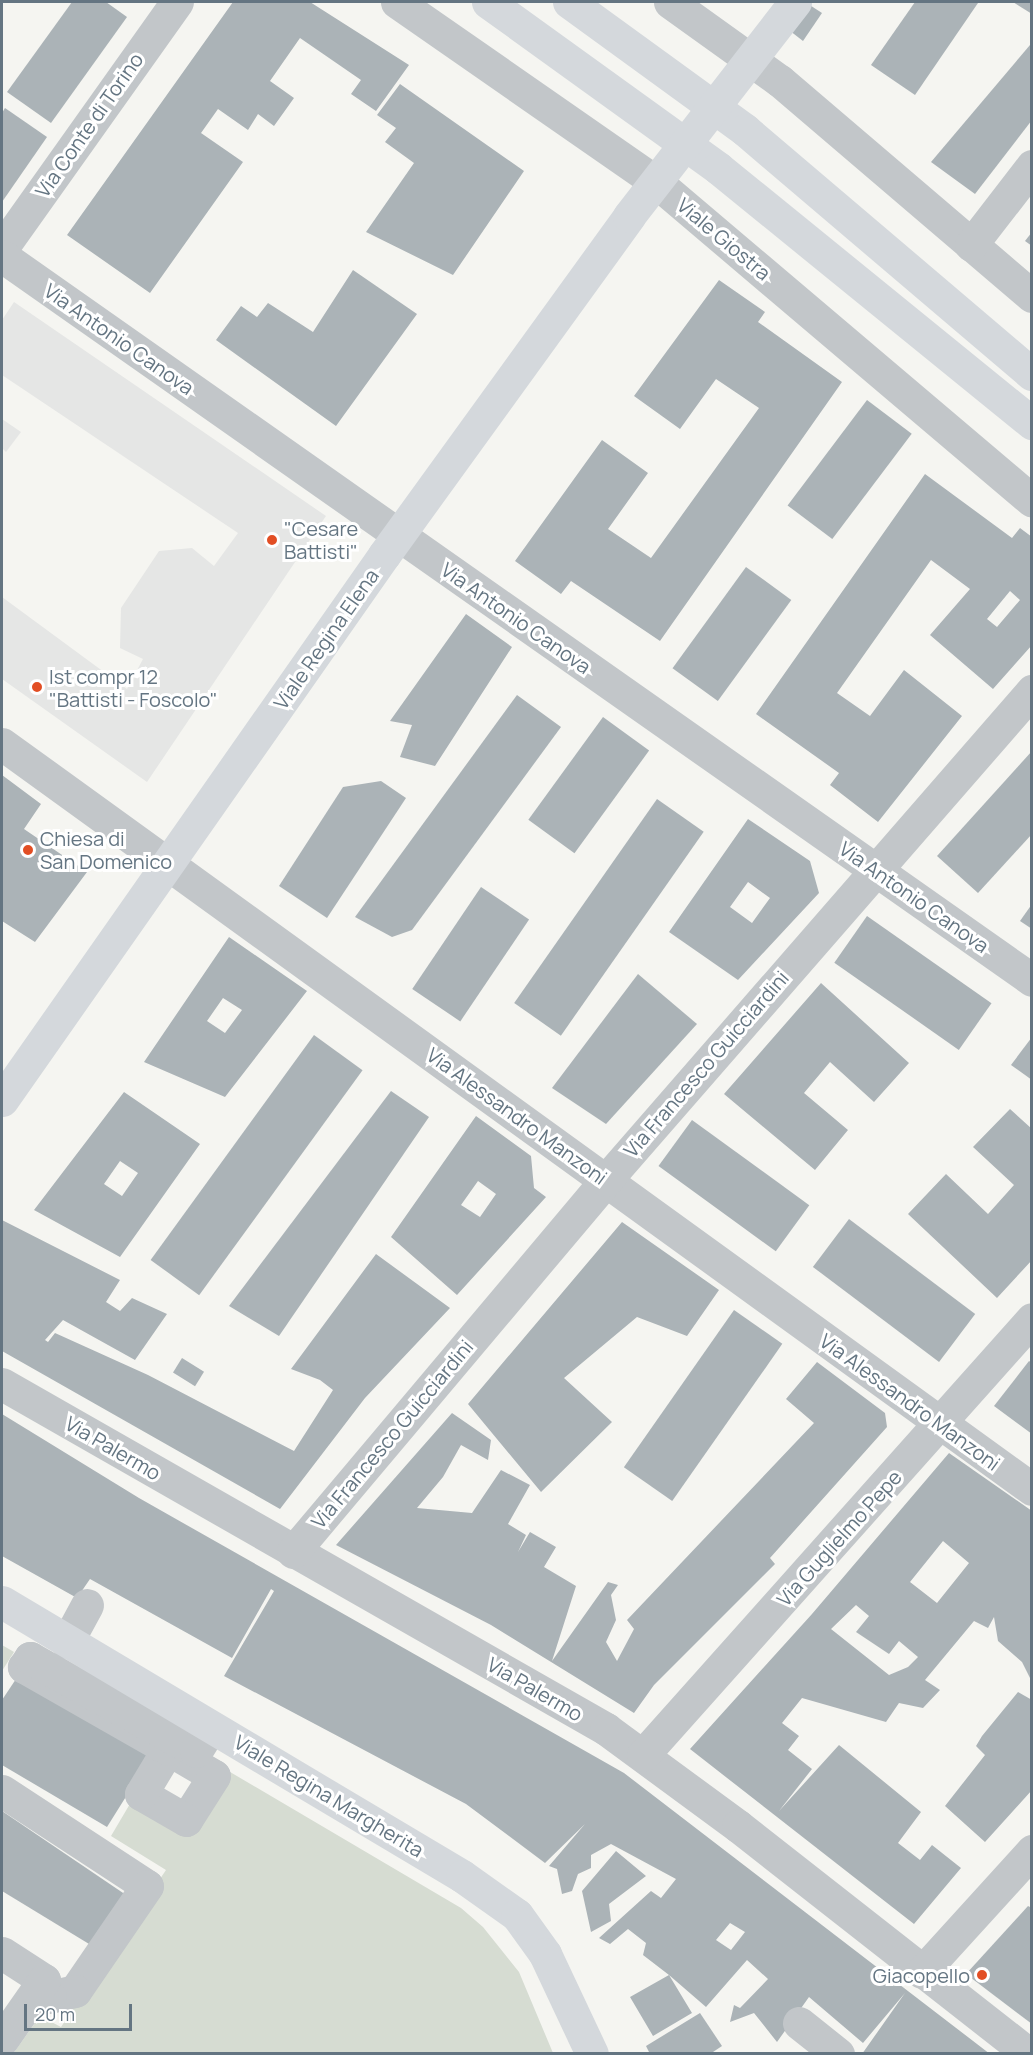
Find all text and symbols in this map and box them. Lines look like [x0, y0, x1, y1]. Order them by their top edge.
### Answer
street label: Via Conte di Torino [30, 48, 148, 202]
street label: Viale Giostra [672, 193, 776, 285]
street label: Via Antonio Canova [40, 278, 198, 400]
place label: "Cesare Battisti" [284, 516, 358, 563]
marker: "Cesare Battisti" [265, 533, 279, 547]
street label: Via Antonio Canova [437, 557, 595, 679]
street label: Viale Regina Elena [269, 564, 383, 714]
place label: Ist compr 12 "Battisti - Foscolo" [49, 664, 218, 711]
marker: Ist compr 12 "Battisti - Foscolo" [30, 680, 44, 694]
place label: Chiesa di San Domenico [40, 826, 172, 873]
street label: Via Antonio Canova [835, 836, 993, 958]
marker: Chiesa di San Domenico [21, 843, 35, 857]
street label: Via Francesco Guicciardini [619, 966, 793, 1162]
street label: Via Alessandro Manzoni [422, 1042, 612, 1190]
street label: Via Alessandro Manzoni [815, 1328, 1005, 1476]
street label: Via Francesco Guicciardini [306, 1335, 478, 1533]
street label: Via Palermo [61, 1411, 165, 1485]
street label: Via Guglielmo Pepe [772, 1465, 906, 1611]
street label: Via Palermo [483, 1652, 587, 1726]
street label: Viale Regina Margherita [230, 1730, 428, 1862]
place label: Giacopello [873, 1963, 970, 1987]
marker: Giacopello [975, 1968, 989, 1982]
scale bar [27, 1992, 135, 2030]
text: 20 m [35, 2002, 75, 2026]

